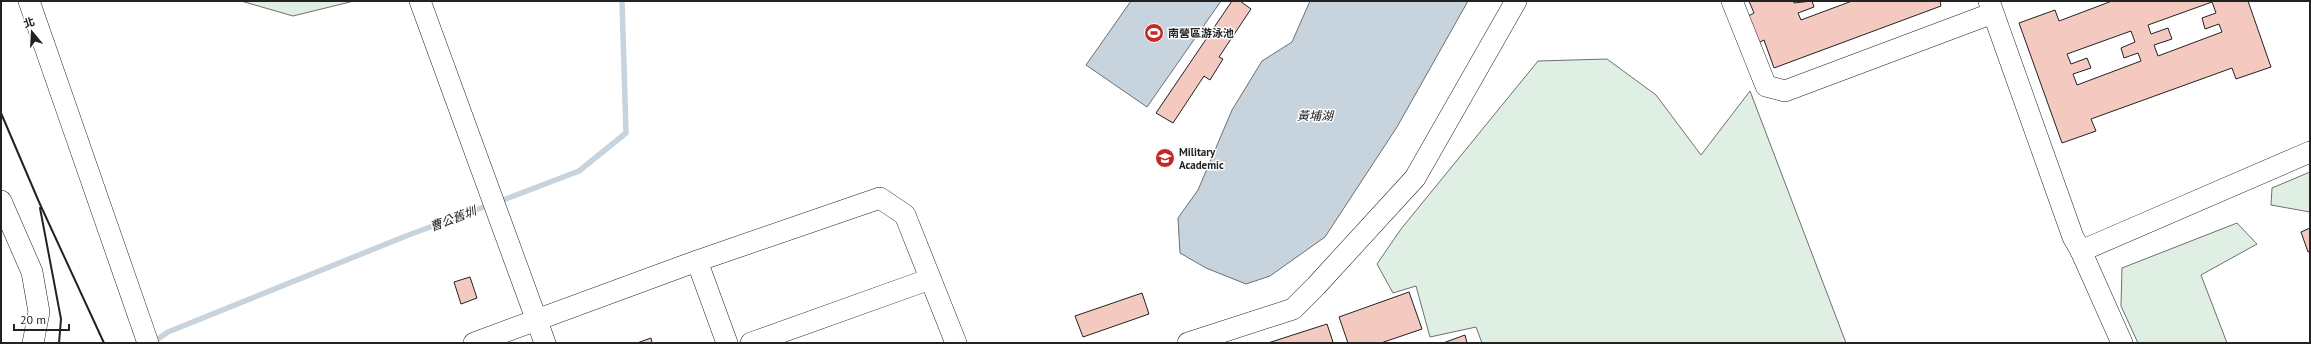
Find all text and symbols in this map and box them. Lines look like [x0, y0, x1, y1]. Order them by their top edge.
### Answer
north arrow [12, 12, 52, 52]
text: 北 [22, 14, 36, 31]
sports icon: 南營區游泳池 [1143, 22, 1165, 44]
place label: 南營區游泳池 [1168, 26, 1234, 40]
water label: 黃埔湖 [1297, 108, 1335, 123]
place label: Military Academic [1179, 145, 1224, 172]
school or university icon: Military Academic [1154, 147, 1176, 169]
water label: 曹公舊圳 [428, 202, 480, 234]
scale bar [14, 306, 69, 332]
text: 20 m [20, 312, 46, 327]

